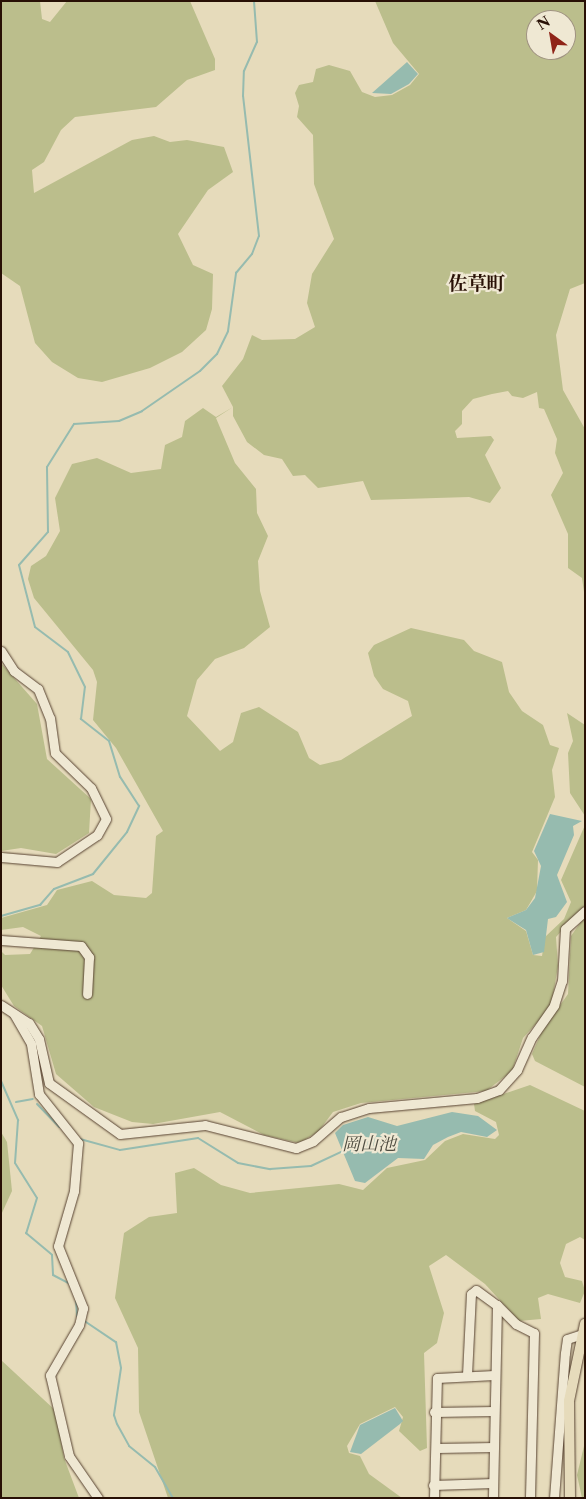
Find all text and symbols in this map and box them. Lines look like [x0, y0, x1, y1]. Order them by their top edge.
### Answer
north arrow [526, 10, 576, 60]
text: N [534, 12, 554, 34]
district label: 佐草町 [449, 273, 505, 295]
water label: 岡山池 [342, 1133, 396, 1155]

